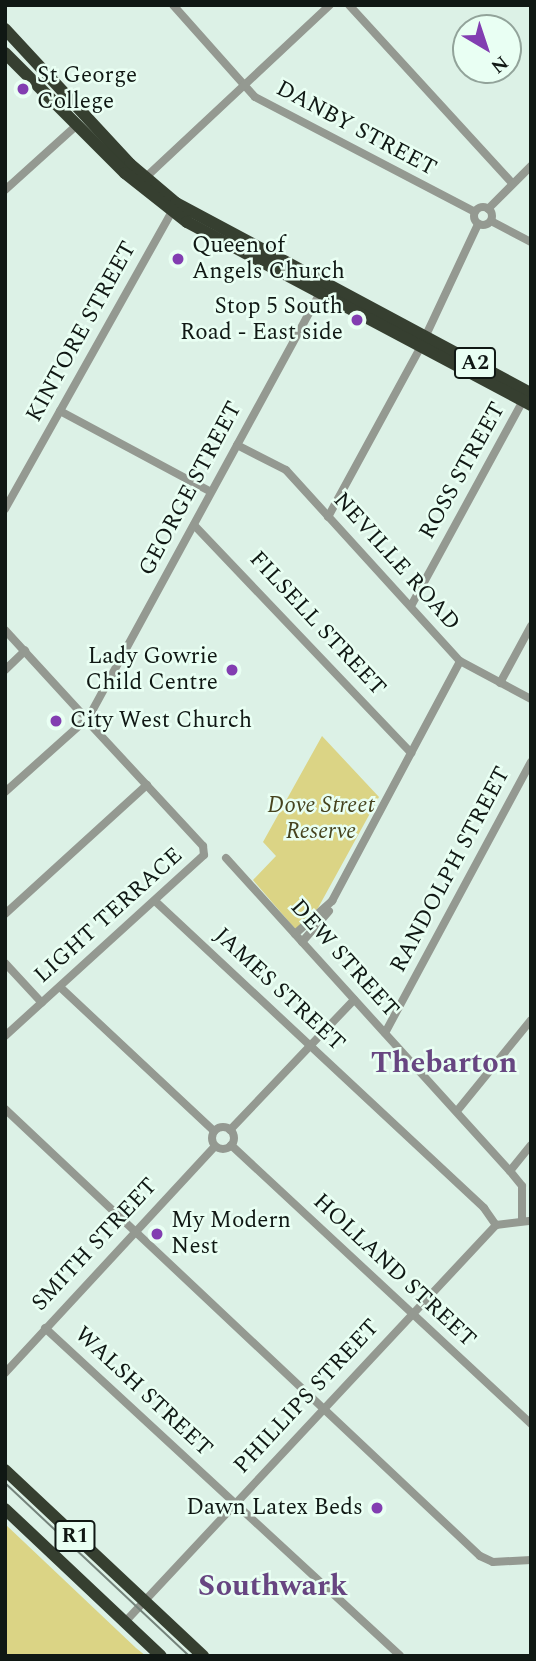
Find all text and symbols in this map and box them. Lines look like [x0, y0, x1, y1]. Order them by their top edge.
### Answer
north arrow [452, 14, 522, 84]
text: N [484, 48, 514, 80]
place label: St George College [37, 62, 137, 116]
street label: DANBY STREET [271, 75, 441, 183]
marker: St George College [15, 81, 31, 97]
place label: Queen of Angels Church [192, 232, 345, 286]
street label: KINTORE STREET [21, 237, 143, 427]
marker: Queen of Angels Church [170, 251, 186, 267]
place label: Stop 5 South Road - East side [180, 293, 343, 347]
marker: Stop 5 South Road - East side [349, 312, 365, 328]
road number: A2 [452, 346, 498, 380]
street label: GEORGE STREET [133, 397, 249, 581]
street label: ROSS STREET [414, 398, 512, 544]
street label: NEVILLE ROAD [327, 487, 465, 637]
street label: FILSELL STREET [243, 546, 391, 702]
place label: Lady Gowrie Child Centre [86, 643, 218, 697]
marker: Lady Gowrie Child Centre [224, 662, 240, 678]
place label: City West Church [70, 707, 252, 735]
marker: City West Church [48, 713, 64, 729]
street label: RANDOLPH STREET [385, 762, 517, 978]
park label: Dove Street Reserve [267, 792, 375, 846]
street label: LIGHT TERRACE [29, 842, 189, 990]
street label: DEW STREET [284, 894, 404, 1024]
street label: JAMES STREET [208, 922, 350, 1058]
district label: Thebarton [371, 1045, 517, 1081]
street label: SMITH STREET [26, 1173, 164, 1317]
street label: HOLLAND STREET [307, 1188, 481, 1354]
place label: My Modern Nest [171, 1207, 291, 1261]
marker: My Modern Nest [149, 1226, 165, 1242]
street label: PHILLIPS STREET [228, 1314, 386, 1480]
street label: WALSH STREET [68, 1321, 218, 1463]
place label: Dawn Latex Beds [186, 1494, 363, 1522]
marker: Dawn Latex Beds [369, 1500, 385, 1516]
road number: R1 [54, 1518, 96, 1554]
district label: Southwark [198, 1568, 348, 1604]

